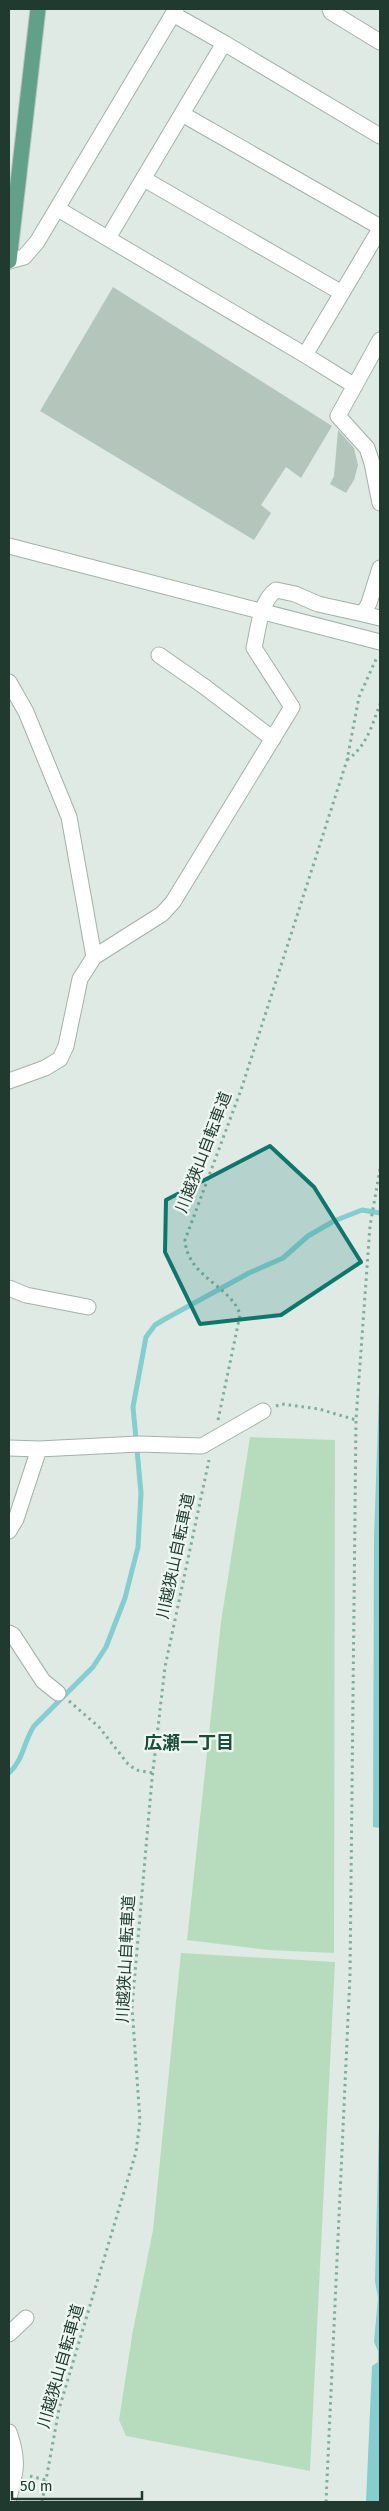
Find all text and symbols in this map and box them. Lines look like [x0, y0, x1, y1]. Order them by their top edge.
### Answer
street label: 川越狭山自転車道 [172, 1089, 235, 1215]
street label: 川越狭山自転車道 [153, 1492, 198, 1621]
district label: 広瀬一丁目 [144, 1732, 234, 1754]
street label: 川越狭山自転車道 [113, 1895, 138, 2023]
street label: 川越狭山自転車道 [34, 2302, 87, 2430]
scale bar [12, 2468, 142, 2500]
text: 50 m [20, 2477, 53, 2495]

